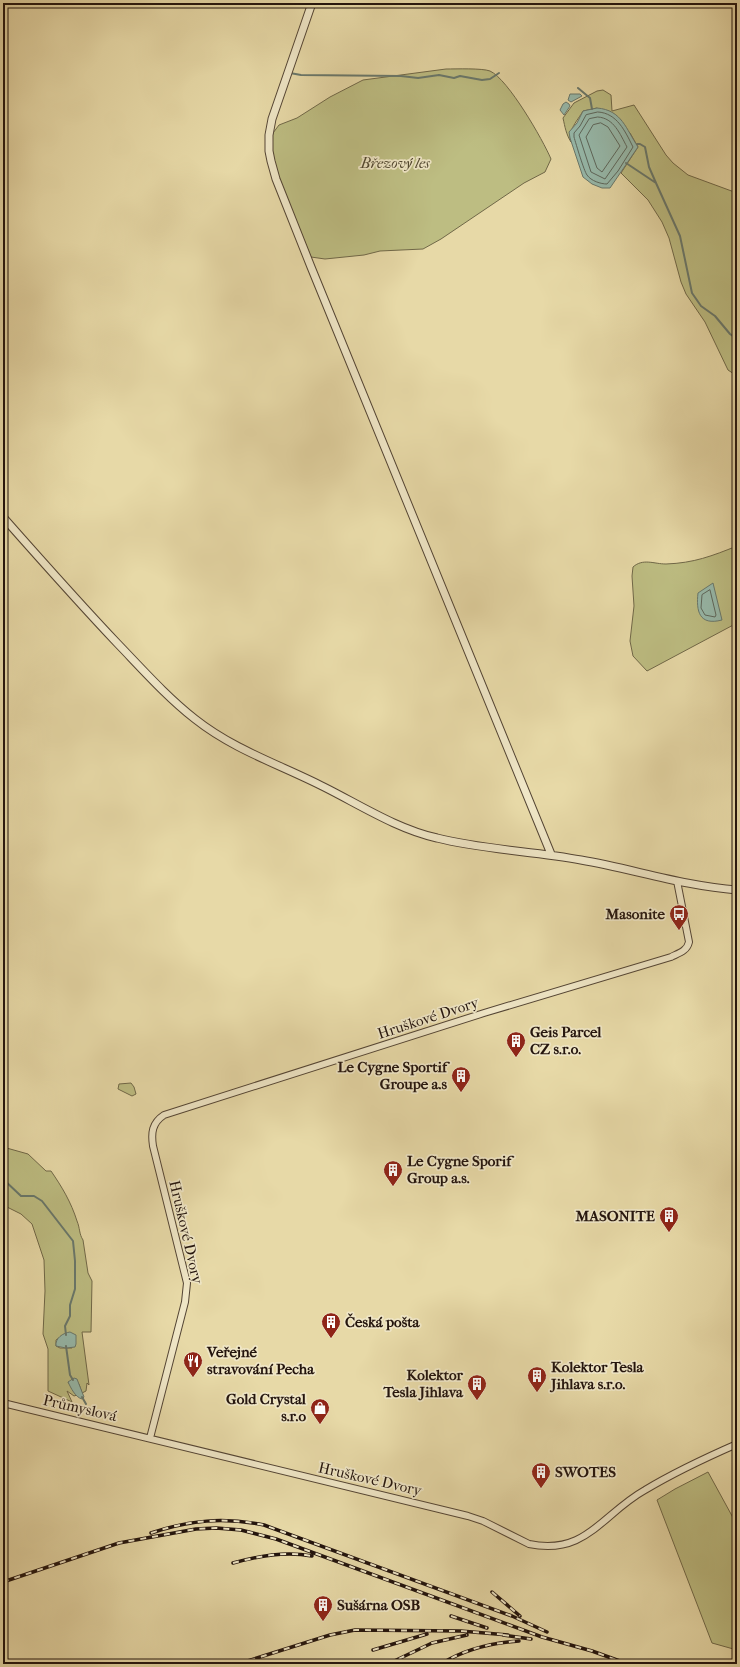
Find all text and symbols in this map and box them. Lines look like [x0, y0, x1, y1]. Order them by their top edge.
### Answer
park label: Březový les [359, 154, 430, 172]
bus stop icon: Masonite [668, 903, 690, 931]
place label: Masonite [604, 905, 666, 923]
street label: Hruškové Dvory [375, 993, 482, 1043]
place label: Geis Parcel CZ s.r.o. [530, 1023, 602, 1058]
building icon: Geis Parcel CZ s.r.o. [505, 1030, 527, 1058]
place label: Le Cygne Sportif Groupe a.s [337, 1058, 451, 1093]
building icon: Le Cygne Sportif Groupe a.s [450, 1065, 472, 1093]
place label: Le Cygne Sporif Group a.s. [407, 1152, 515, 1187]
building icon: Le Cygne Sporif Group a.s. [382, 1159, 404, 1187]
street label: Hruškové Dvory [165, 1179, 207, 1286]
building icon: MASONITE [658, 1205, 680, 1233]
place label: MASONITE [575, 1207, 656, 1225]
building icon: Česká pošta [320, 1311, 342, 1339]
place label: Česká pošta [345, 1313, 421, 1331]
place label: Veřejné stravování Pecha [206, 1343, 315, 1378]
restaurant icon: Veřejné stravování Pecha [182, 1350, 204, 1378]
place label: Kolektor Tesla Jihlava s.r.o. [549, 1358, 645, 1393]
building icon: Kolektor Tesla Jihlava s.r.o. [526, 1365, 548, 1393]
place label: Kolektor Tesla Jihlava [383, 1366, 464, 1401]
building icon: Kolektor Tesla Jihlava [466, 1373, 488, 1401]
place label: Gold Crystal s.r.o [226, 1390, 307, 1425]
street label: Průmyslová [41, 1391, 120, 1425]
shop icon: Gold Crystal s.r.o [309, 1397, 331, 1425]
street label: Hruškové Dvory [317, 1458, 424, 1500]
building icon: SWOTES [530, 1461, 552, 1489]
place label: SWOTES [555, 1463, 616, 1481]
building icon: Sušárna OSB [312, 1594, 334, 1622]
place label: Sušárna OSB [337, 1596, 421, 1614]

